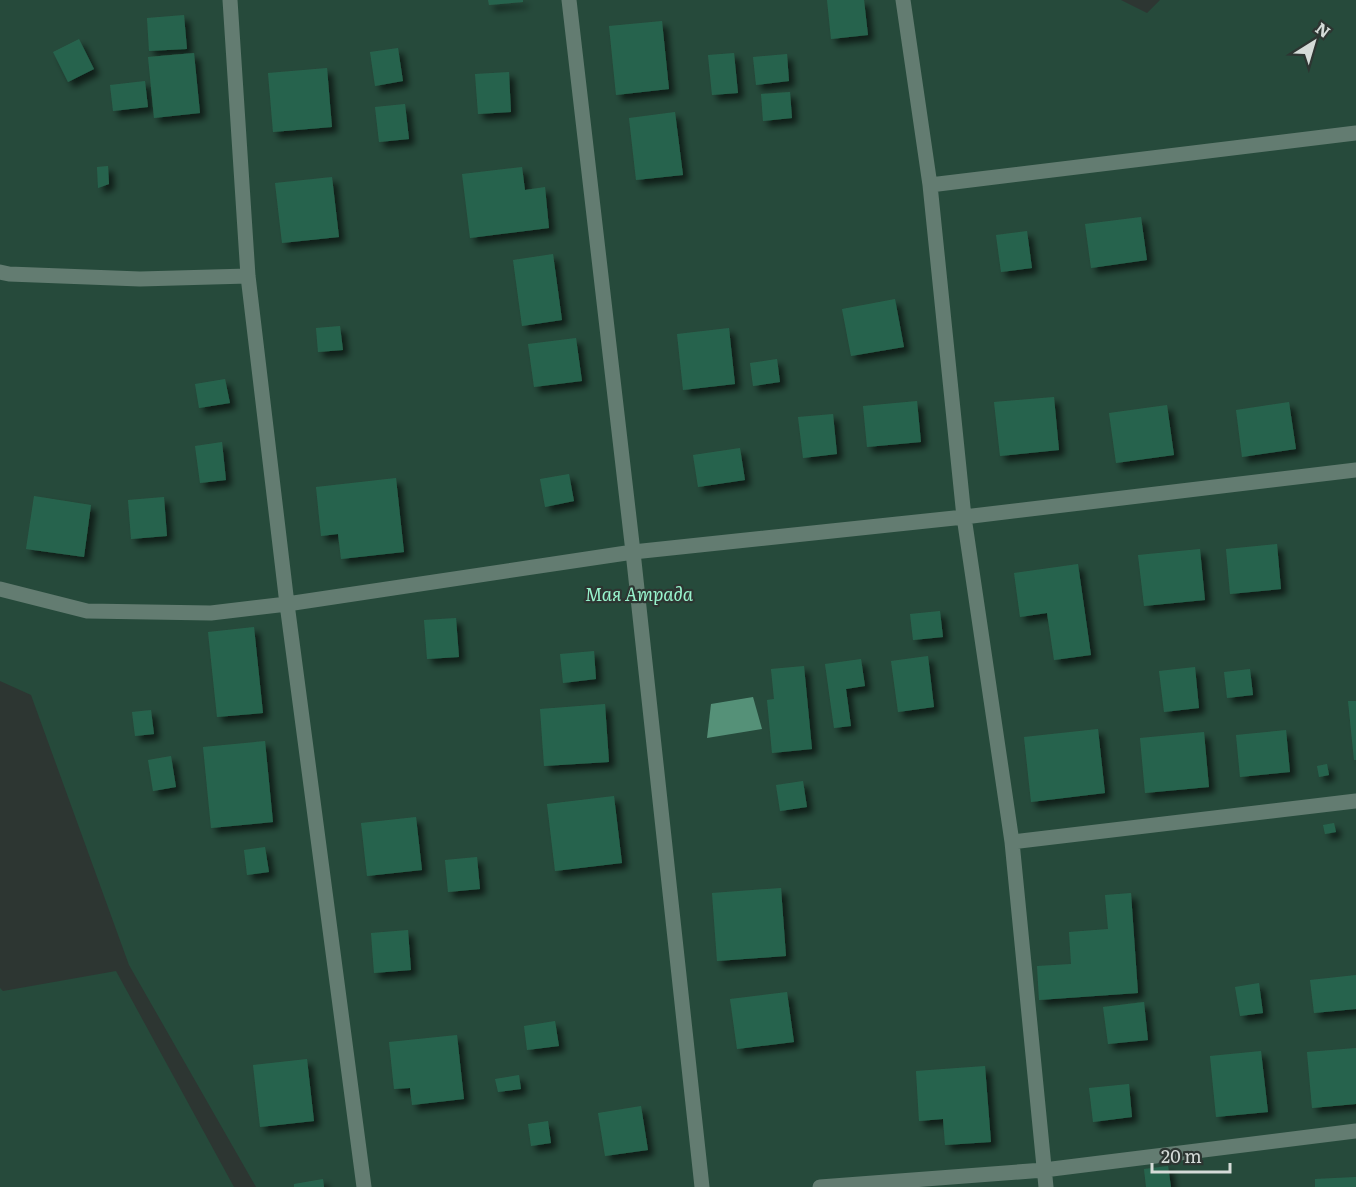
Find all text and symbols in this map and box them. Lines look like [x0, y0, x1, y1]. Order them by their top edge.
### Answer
north arrow [1284, 12, 1344, 72]
text: N [1311, 16, 1336, 43]
park label: Мая Атрада [585, 580, 694, 607]
scale bar [1152, 1136, 1230, 1174]
text: 20 m [1161, 1142, 1202, 1169]

